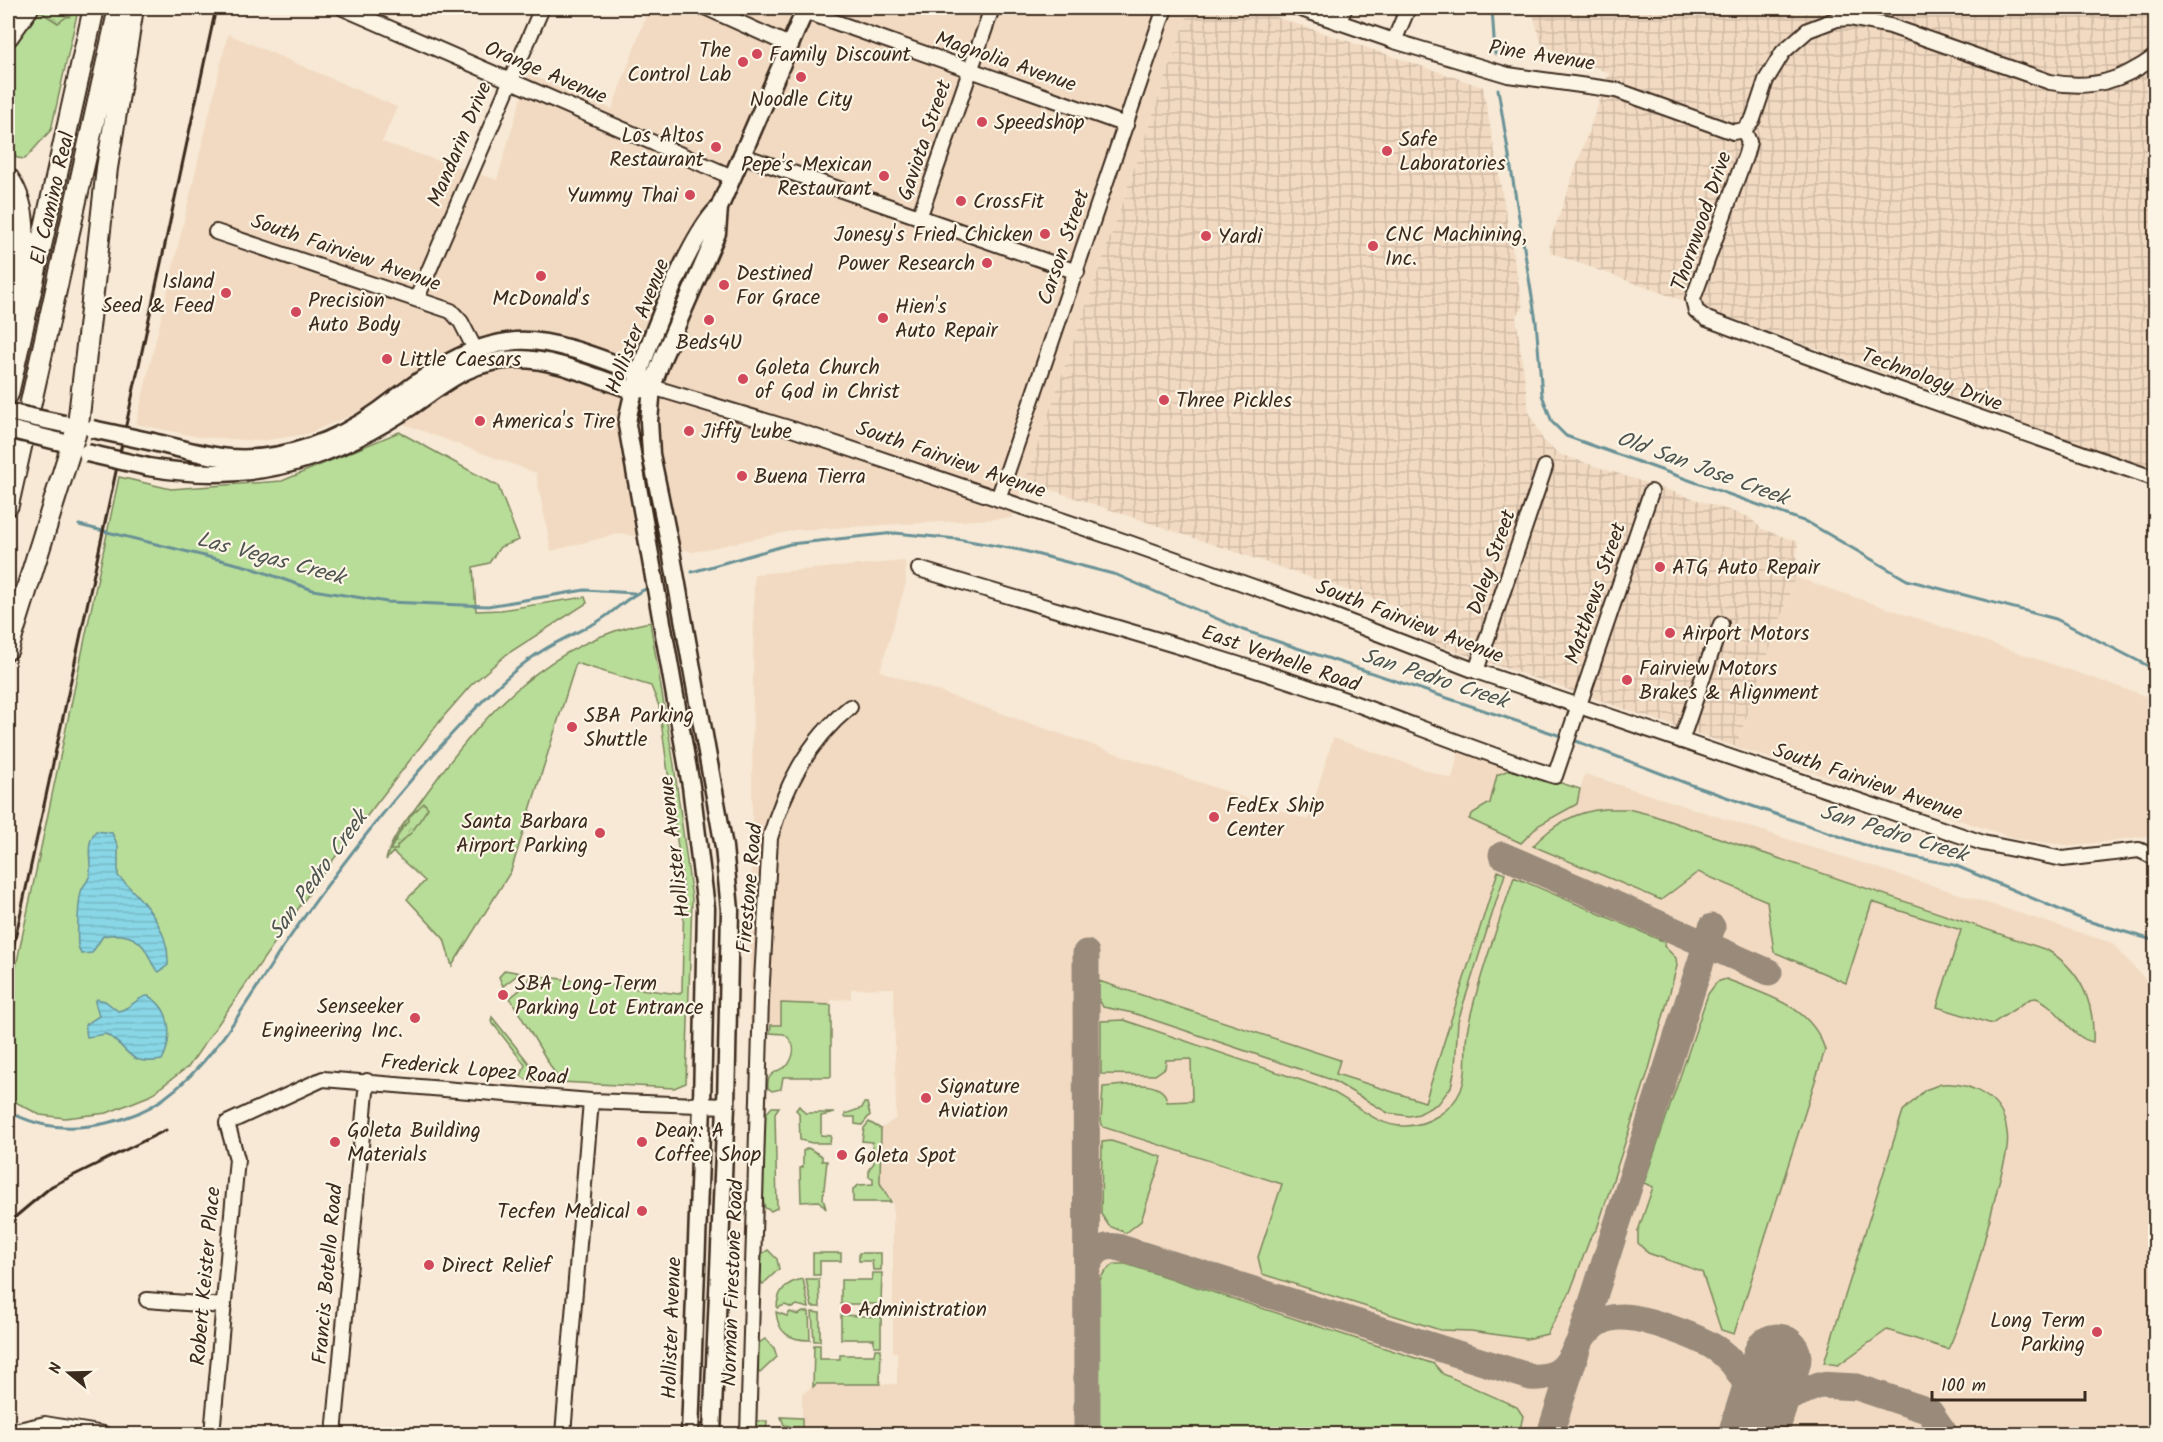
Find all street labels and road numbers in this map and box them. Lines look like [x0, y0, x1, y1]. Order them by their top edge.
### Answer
street label: Magnolia Avenue [930, 23, 1081, 102]
street label: Pine Avenue [1486, 32, 1598, 81]
street label: Orange Avenue [479, 33, 612, 114]
street label: Gaviota Street [889, 75, 962, 205]
street label: Mandarin Drive [419, 76, 502, 212]
street label: El Camino Real [22, 128, 85, 268]
street label: Thornwood Drive [1663, 147, 1742, 296]
street label: Carson Street [1029, 184, 1100, 310]
street label: South Fairview Avenue [246, 205, 445, 302]
street label: Hollister Avenue [597, 254, 680, 399]
street label: Technology Drive [1856, 339, 2008, 422]
street label: South Fairview Avenue [851, 412, 1050, 509]
street label: Daley Street [1459, 505, 1526, 620]
street label: Matthews Street [1557, 517, 1636, 669]
street label: South Fairview Avenue [1311, 571, 1509, 674]
street label: East Verhelle Road [1197, 617, 1365, 702]
street label: South Fairview Avenue [1768, 734, 1967, 831]
street label: Hollister Avenue [650, 773, 701, 920]
street label: Firestone Road [728, 821, 773, 954]
street label: Frederick Lopez Road [379, 1046, 569, 1095]
street label: Norman Firestone Road [713, 1179, 754, 1387]
street label: Francis Botello Road [304, 1182, 353, 1366]
street label: Robert Keister Place [182, 1185, 231, 1367]
street label: Hollister Avenue [654, 1256, 691, 1400]

